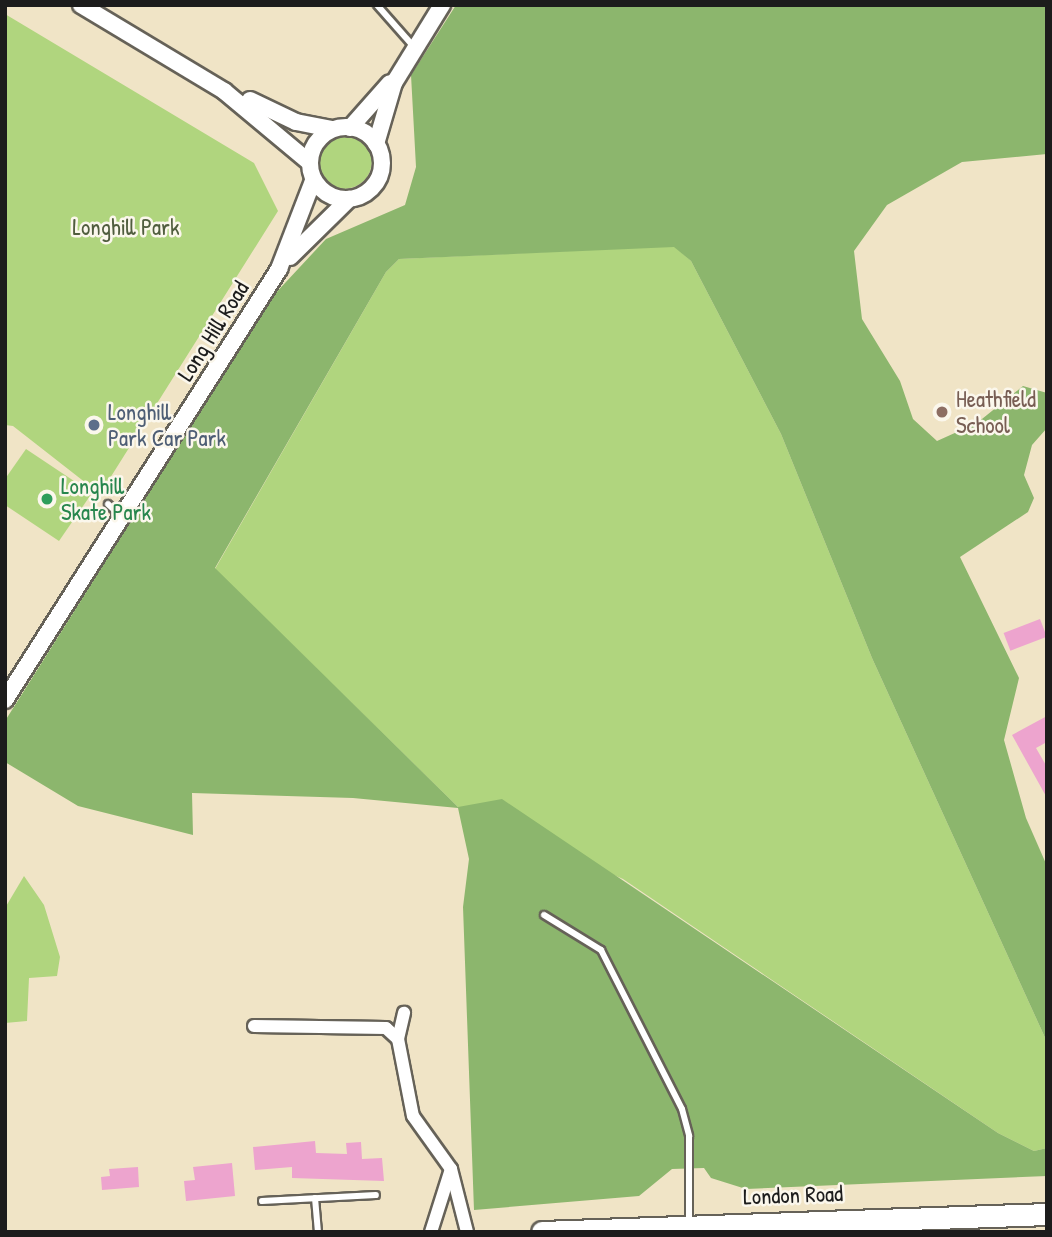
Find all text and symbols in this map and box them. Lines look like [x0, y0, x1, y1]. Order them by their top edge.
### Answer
park label: Longhill Park [73, 213, 179, 241]
street label: Long Hill Road [171, 276, 255, 386]
place label: Heathfield School [956, 385, 1036, 439]
place label: Longhill Park Car Park [108, 398, 226, 452]
marker: Heathfield School [934, 404, 950, 420]
marker: Longhill Park Car Park [86, 417, 102, 433]
place label: Longhill Skate Park [61, 472, 151, 526]
marker: Longhill Skate Park [39, 491, 55, 507]
street label: London Road [743, 1179, 843, 1211]

